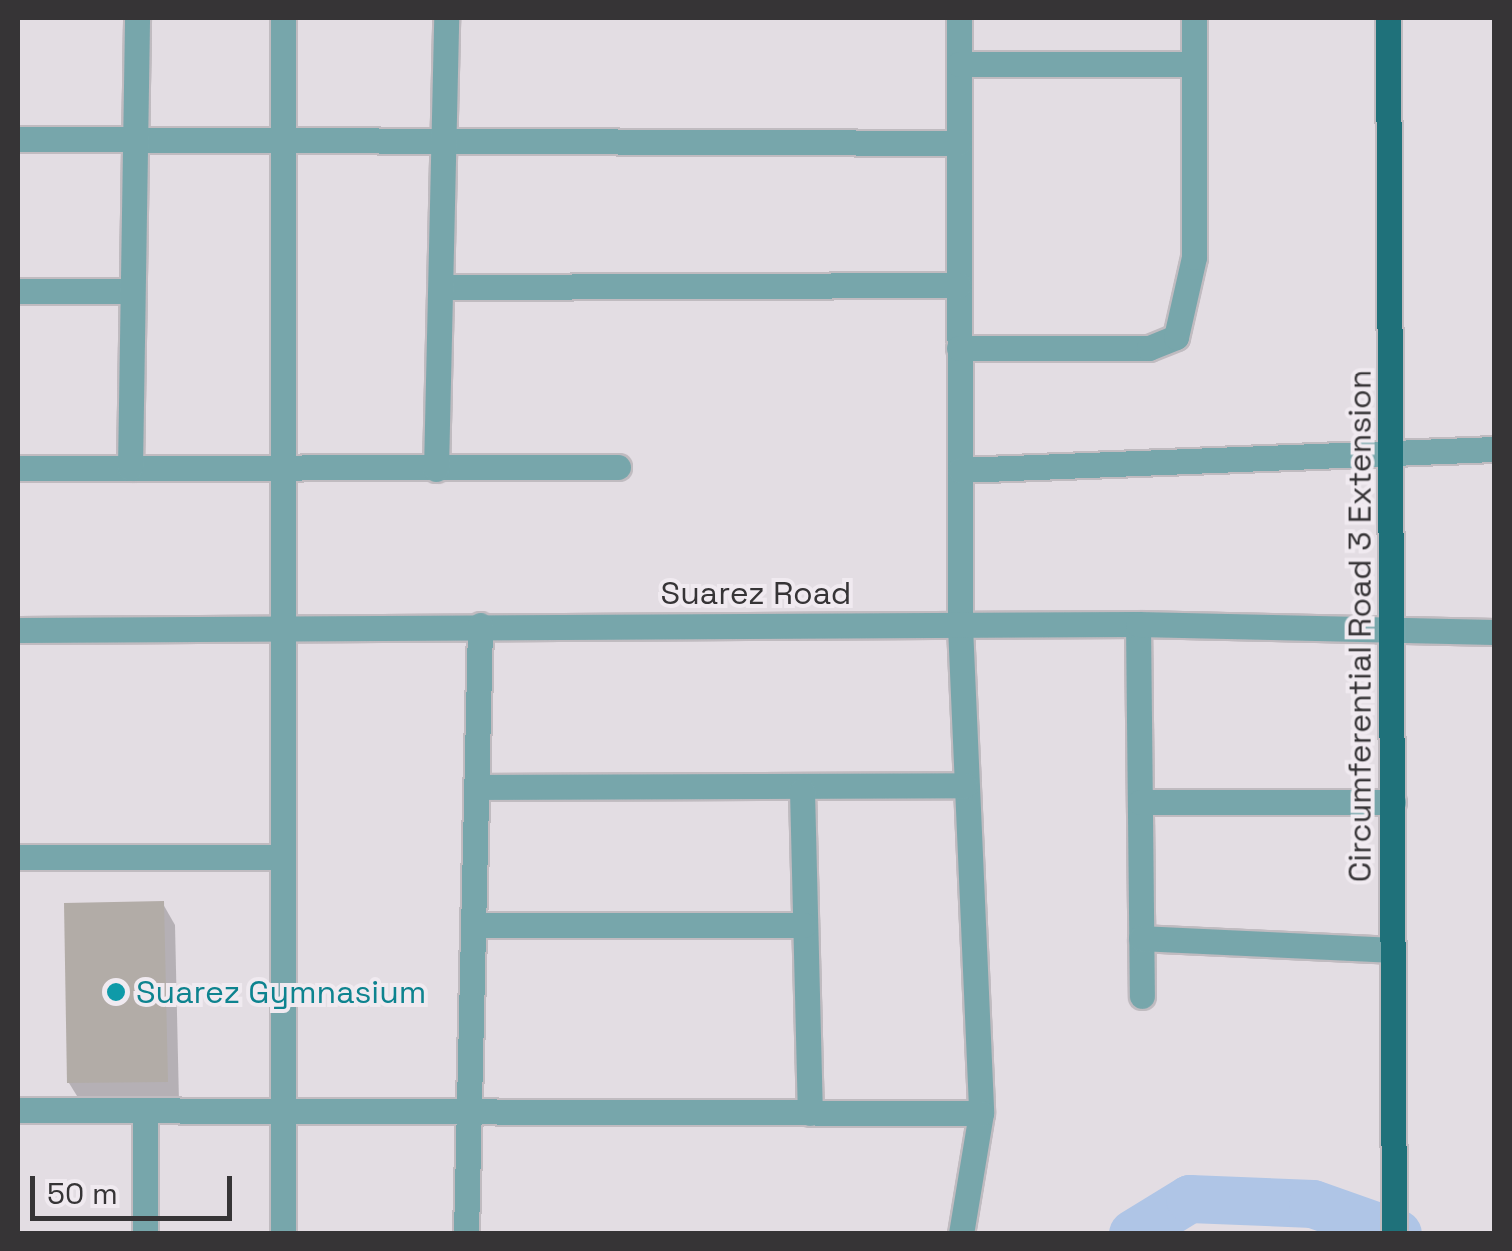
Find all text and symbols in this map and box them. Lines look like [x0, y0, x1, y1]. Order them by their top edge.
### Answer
street label: Circumferential Road 3 Extension [1341, 370, 1379, 882]
street label: Suarez Road [661, 574, 851, 612]
place label: Suarez Gymnasium [136, 973, 426, 1011]
marker: Suarez Gymnasium [105, 981, 127, 1003]
scale bar [35, 1156, 238, 1218]
text: 50 m [47, 1174, 118, 1213]

